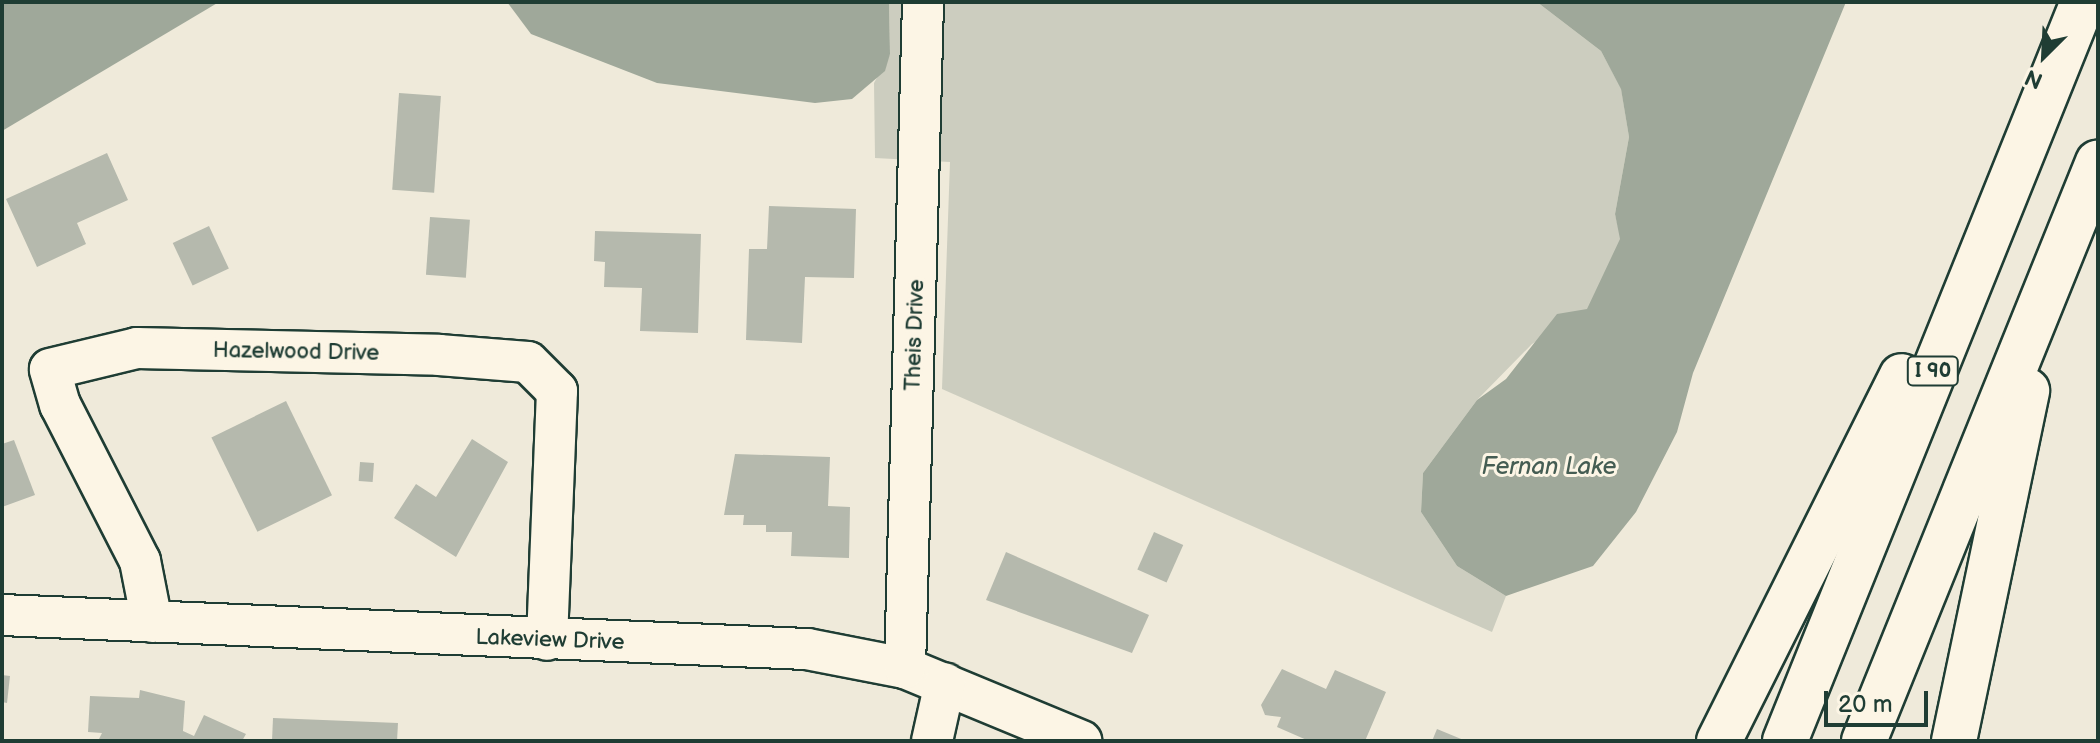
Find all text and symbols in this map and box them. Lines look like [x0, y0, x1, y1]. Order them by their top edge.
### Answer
north arrow [2004, 16, 2084, 96]
text: N [2021, 63, 2047, 94]
street label: Theis Drive [900, 279, 930, 391]
street label: Hazelwood Drive [213, 337, 379, 367]
road number: I 90 [1905, 355, 1961, 387]
water label: Fernan Lake [1482, 453, 1616, 481]
street label: Lakeview Drive [475, 624, 625, 656]
scale bar [1828, 675, 1932, 725]
text: 20 m [1838, 690, 1893, 719]

